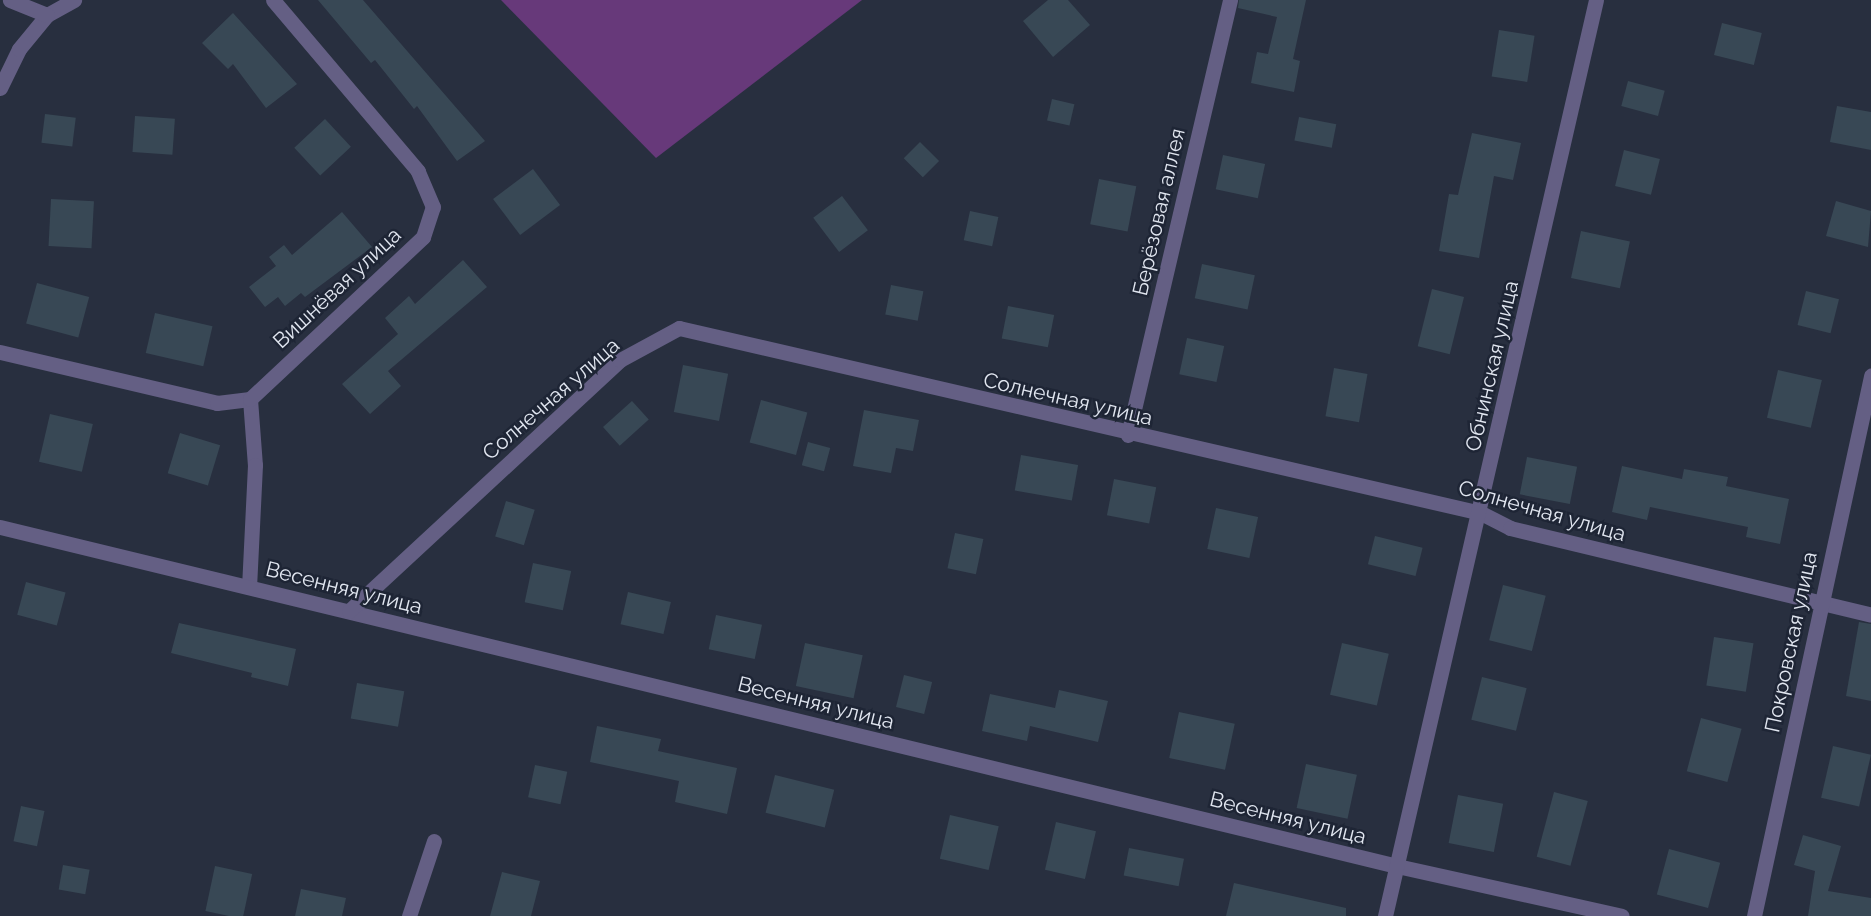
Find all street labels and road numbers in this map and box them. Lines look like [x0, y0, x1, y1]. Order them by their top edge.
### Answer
street label: Берёзовая аллея [1127, 126, 1191, 298]
street label: Вишнёвая улица [268, 222, 406, 354]
street label: Обнинская улица [1460, 278, 1524, 454]
street label: Солнечная улица [477, 333, 625, 465]
street label: Солнечная улица [981, 367, 1155, 431]
street label: Солнечная улица [1455, 475, 1629, 547]
street label: Покровская улица [1759, 549, 1823, 735]
street label: Весенняя улица [263, 556, 425, 620]
street label: Весенняя улица [735, 671, 897, 735]
street label: Весенняя улица [1207, 786, 1369, 850]

